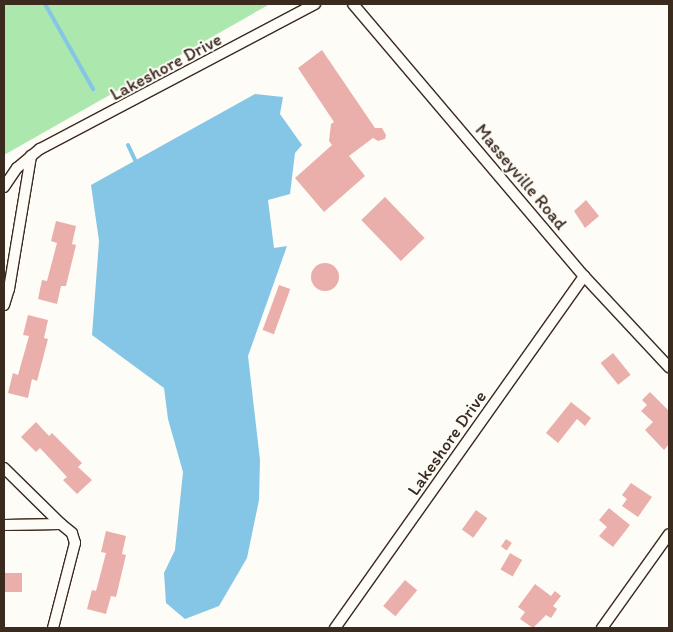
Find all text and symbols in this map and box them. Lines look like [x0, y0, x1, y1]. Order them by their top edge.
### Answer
street label: Lakeshore Drive [106, 29, 226, 105]
street label: Masseyville Road [471, 120, 571, 234]
street label: Lakeshore Drive [403, 386, 491, 500]

